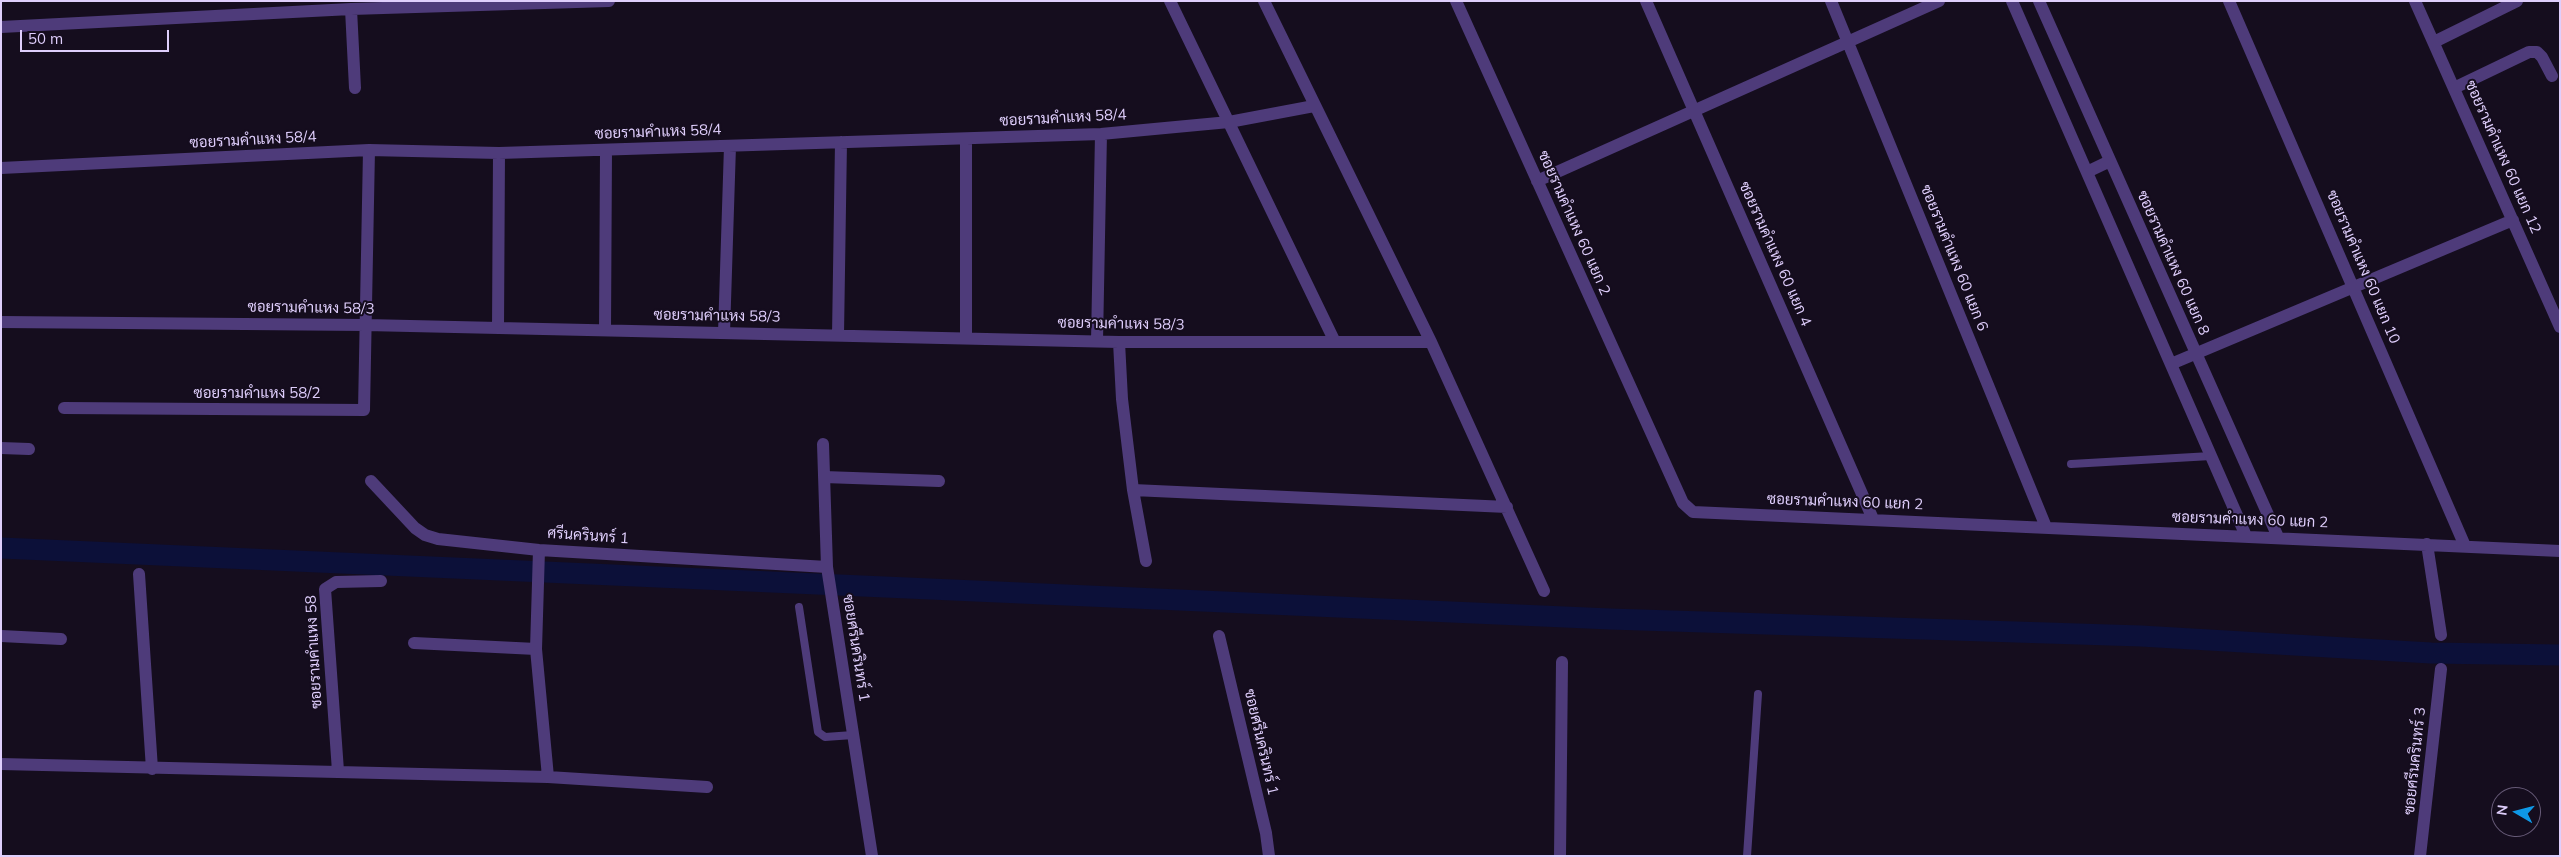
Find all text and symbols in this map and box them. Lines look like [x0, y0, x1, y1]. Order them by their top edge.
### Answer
scale bar [22, 20, 171, 52]
text: 50 m [28, 29, 63, 48]
street label: ซอยรามคำแหง 60 แยก 12 [2461, 78, 2545, 236]
street label: ซอยรามคำแหง 58/4 [999, 106, 1127, 130]
street label: ซอยรามคำแหง 58/4 [594, 121, 722, 143]
street label: ซอยรามคำแหง 58/4 [189, 128, 317, 152]
street label: ซอยรามคำแหง 60 แยก 2 [1534, 148, 1614, 298]
street label: ซอยรามคำแหง 60 แยก 4 [1735, 179, 1815, 329]
street label: ซอยรามคำแหง 60 แยก 6 [1916, 182, 1992, 334]
street label: ซอยรามคำแหง 60 แยก 10 [2322, 187, 2404, 347]
street label: ซอยรามคำแหง 60 แยก 8 [2133, 188, 2213, 338]
street label: ซอยรามคำแหง 58/3 [247, 298, 375, 318]
street label: ซอยรามคำแหง 58/3 [653, 306, 781, 326]
street label: ซอยรามคำแหง 58/3 [1057, 314, 1185, 334]
street label: ซอยรามคำแหง 58/2 [194, 384, 320, 402]
street label: ซอยรามคำแหง 60 แยก 2 [1767, 490, 1923, 514]
street label: ซอยรามคำแหง 60 แยก 2 [2172, 508, 2328, 532]
street label: ศรีนครินทร์ 1 [547, 524, 629, 548]
street label: ซอยศรีนครินทร์ 1 [839, 593, 873, 703]
street label: ซอยรามคำแหง 58 [302, 595, 326, 709]
street label: ซอยศรีนครินทร์ 1 [1240, 687, 1282, 797]
street label: ซอยศรีนครินทร์ 3 [2400, 706, 2430, 816]
north arrow [2491, 787, 2541, 837]
text: N [2492, 804, 2512, 817]

